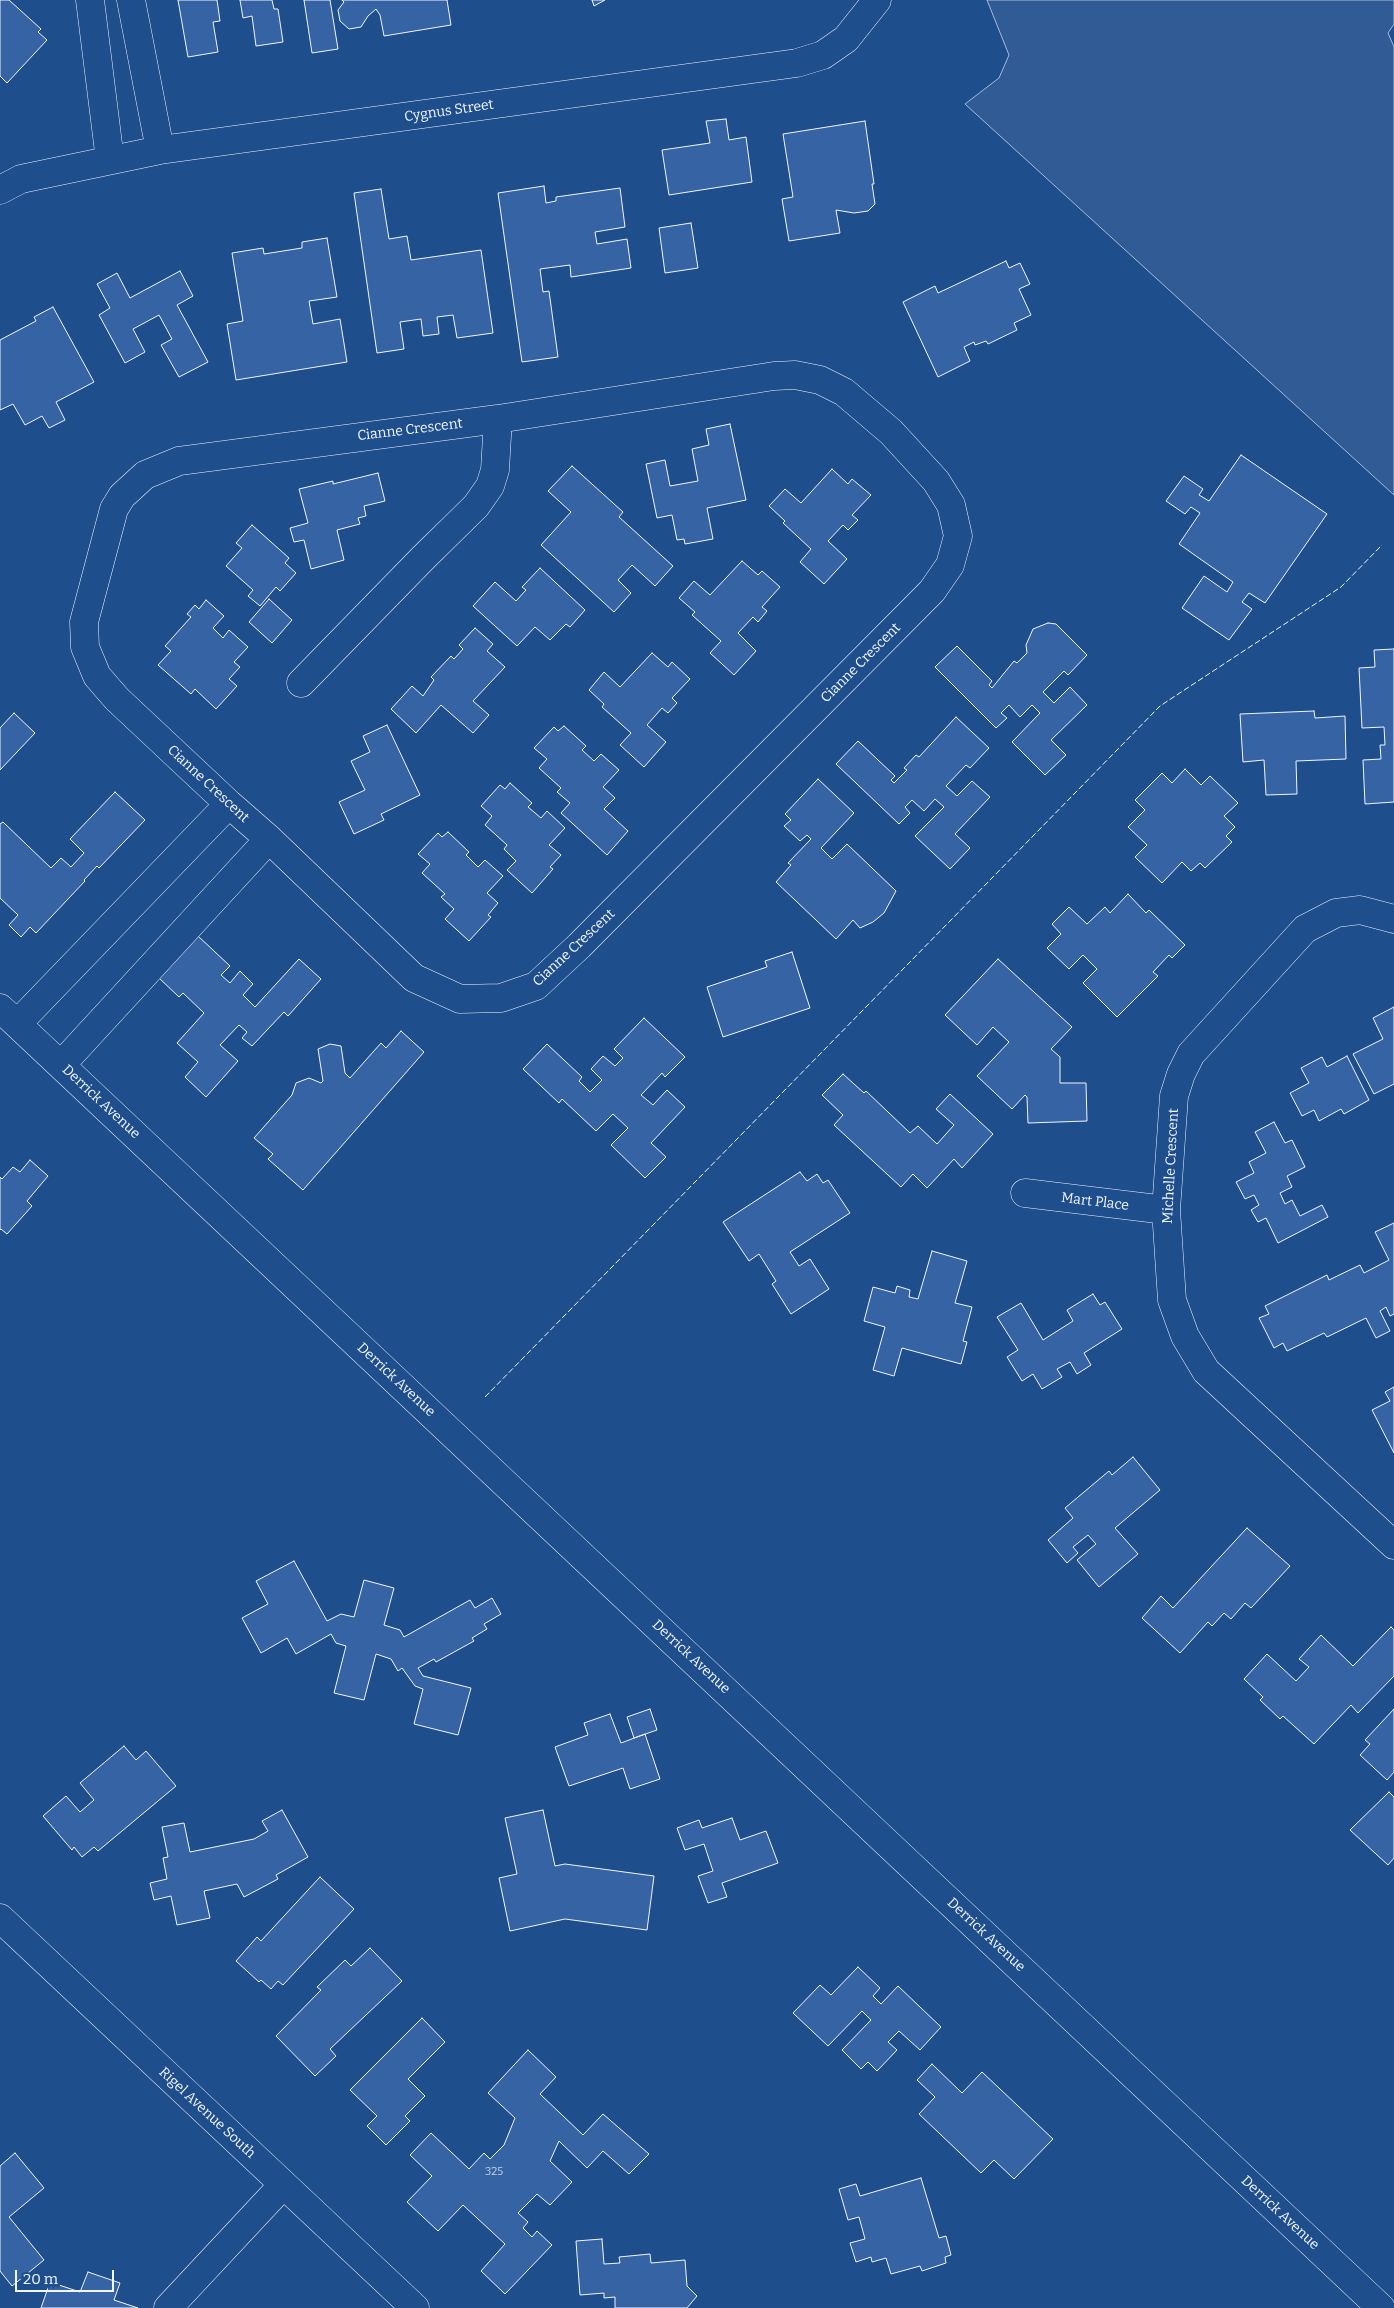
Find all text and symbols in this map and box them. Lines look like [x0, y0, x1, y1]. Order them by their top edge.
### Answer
street label: Cygnus Street [403, 96, 495, 126]
street label: Cianne Crescent [356, 415, 464, 445]
street label: Cianne Crescent [818, 620, 904, 706]
street label: Cianne Crescent [164, 742, 252, 826]
street label: Cianne Crescent [530, 906, 618, 990]
street label: Derrick Avenue [58, 1062, 144, 1142]
street label: Michelle Crescent [1160, 1108, 1182, 1224]
street label: Mart Place [1060, 1190, 1130, 1214]
street label: Derrick Avenue [353, 1340, 439, 1420]
street label: Derrick Avenue [648, 1617, 734, 1697]
street label: Derrick Avenue [943, 1895, 1029, 1975]
street label: Rigel Avenue South [155, 2064, 259, 2162]
house number: 325 [485, 2165, 503, 2179]
street label: Derrick Avenue [1237, 2173, 1323, 2253]
scale bar [18, 2260, 116, 2292]
text: 20 m [23, 2270, 58, 2288]

